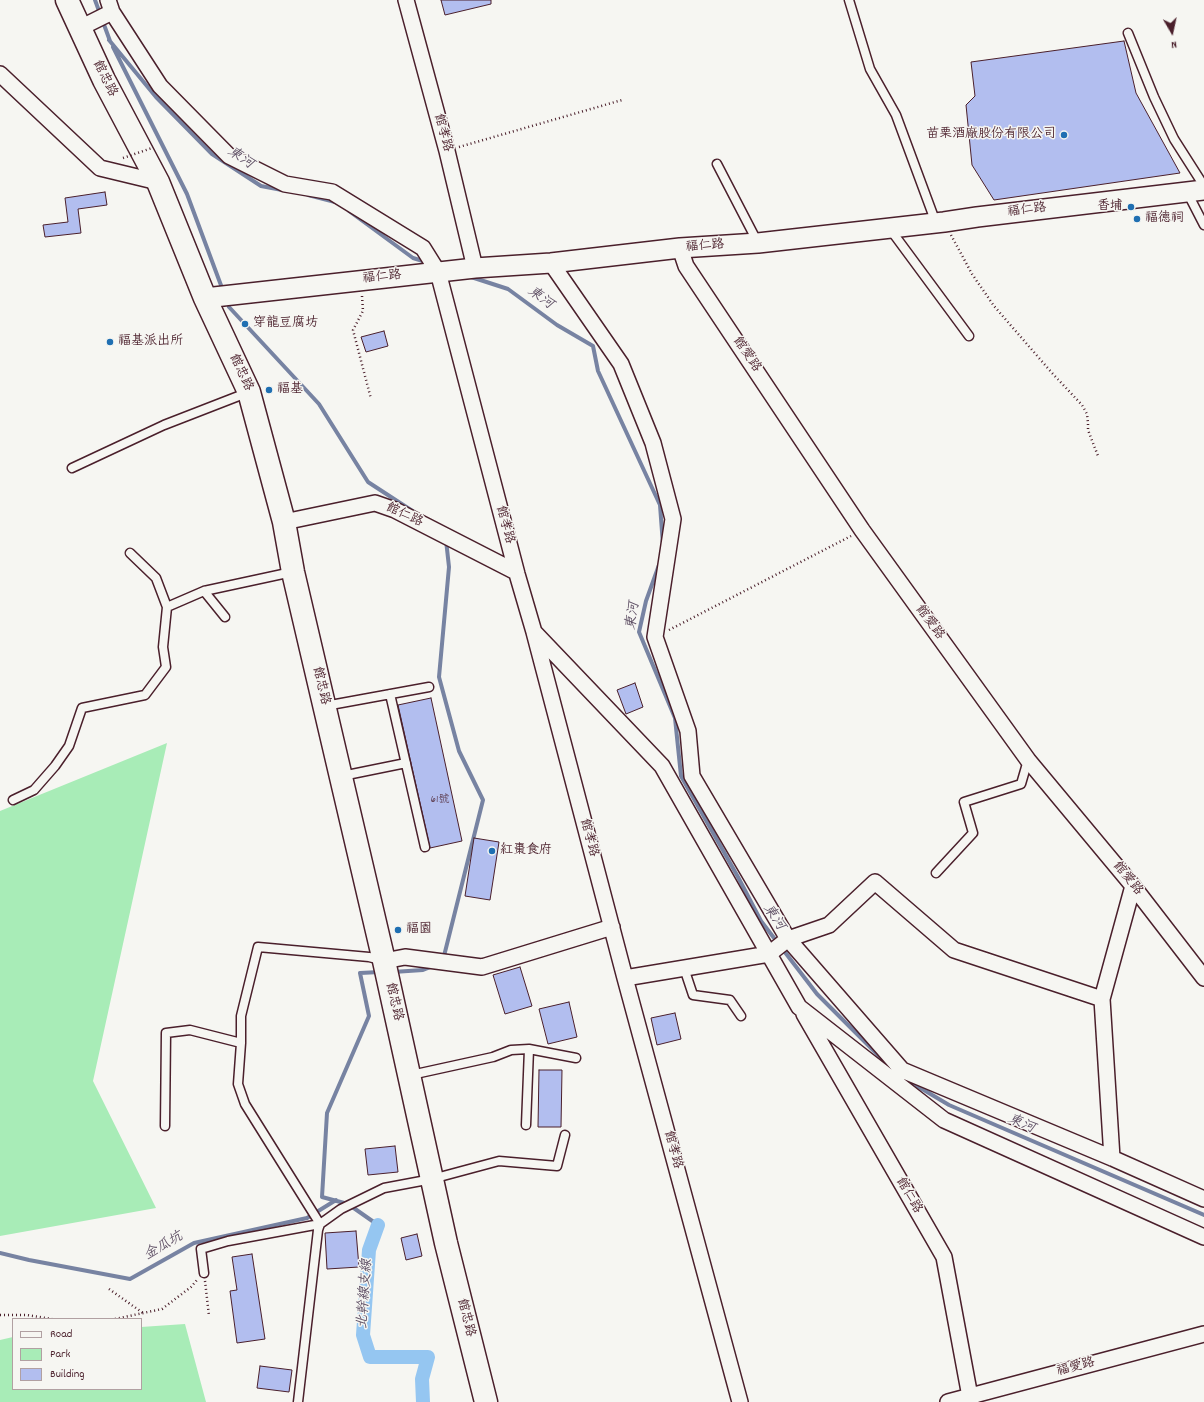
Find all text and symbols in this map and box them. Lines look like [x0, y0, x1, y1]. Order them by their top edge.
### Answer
north arrow [1152, 12, 1192, 52]
text: N [1170, 36, 1178, 52]
street label: 館忠路 [88, 58, 120, 100]
street label: 館孝路 [429, 112, 455, 154]
place label: 苗栗酒廠股份有限公司 [926, 127, 1056, 143]
marker: 苗栗酒廠股份有限公司 [1059, 130, 1069, 140]
water label: 東河 [224, 144, 256, 174]
place label: 香埔 [1097, 199, 1123, 215]
street label: 福仁路 [1007, 201, 1047, 221]
marker: 香埔 [1126, 202, 1136, 212]
place label: 福德祠 [1145, 211, 1184, 227]
marker: 福德祠 [1132, 214, 1142, 224]
street label: 福仁路 [685, 238, 725, 256]
street label: 福仁路 [362, 268, 402, 288]
water label: 東河 [524, 284, 556, 314]
place label: 穿龍豆腐坊 [253, 316, 318, 332]
marker: 穿龍豆腐坊 [240, 319, 250, 329]
place label: 福基派出所 [118, 334, 183, 350]
street label: 館愛路 [729, 334, 763, 376]
marker: 福基派出所 [105, 337, 115, 347]
street label: 館忠路 [225, 352, 255, 394]
place label: 福基 [277, 382, 303, 398]
marker: 福基 [264, 385, 274, 395]
street label: 館仁路 [383, 501, 425, 531]
street label: 館孝路 [491, 504, 517, 546]
water label: 東河 [624, 601, 644, 631]
street label: 館愛路 [911, 603, 947, 643]
street label: 館忠路 [308, 665, 332, 707]
house number: 61號 [431, 793, 449, 807]
street label: 館孝路 [575, 817, 601, 859]
place label: 紅棗食府 [500, 843, 552, 859]
marker: 紅棗食府 [487, 846, 497, 856]
street label: 館愛路 [1109, 859, 1145, 899]
water label: 東河 [758, 902, 788, 934]
place label: 福園 [406, 922, 432, 938]
marker: 福園 [393, 925, 403, 935]
street label: 館忠路 [381, 981, 405, 1023]
water label: 東河 [1005, 1112, 1037, 1138]
street label: 館孝路 [659, 1129, 685, 1171]
street label: 館仁路 [891, 1175, 925, 1217]
water label: 金瓜坑 [142, 1229, 186, 1265]
water label: 北幹線支線 [355, 1258, 377, 1330]
street label: 館忠路 [453, 1297, 477, 1339]
legend [12, 1318, 142, 1390]
text: Road [50, 1326, 72, 1343]
text: Park [50, 1346, 70, 1363]
street label: 福愛路 [1055, 1355, 1097, 1381]
text: Building [50, 1366, 85, 1383]

